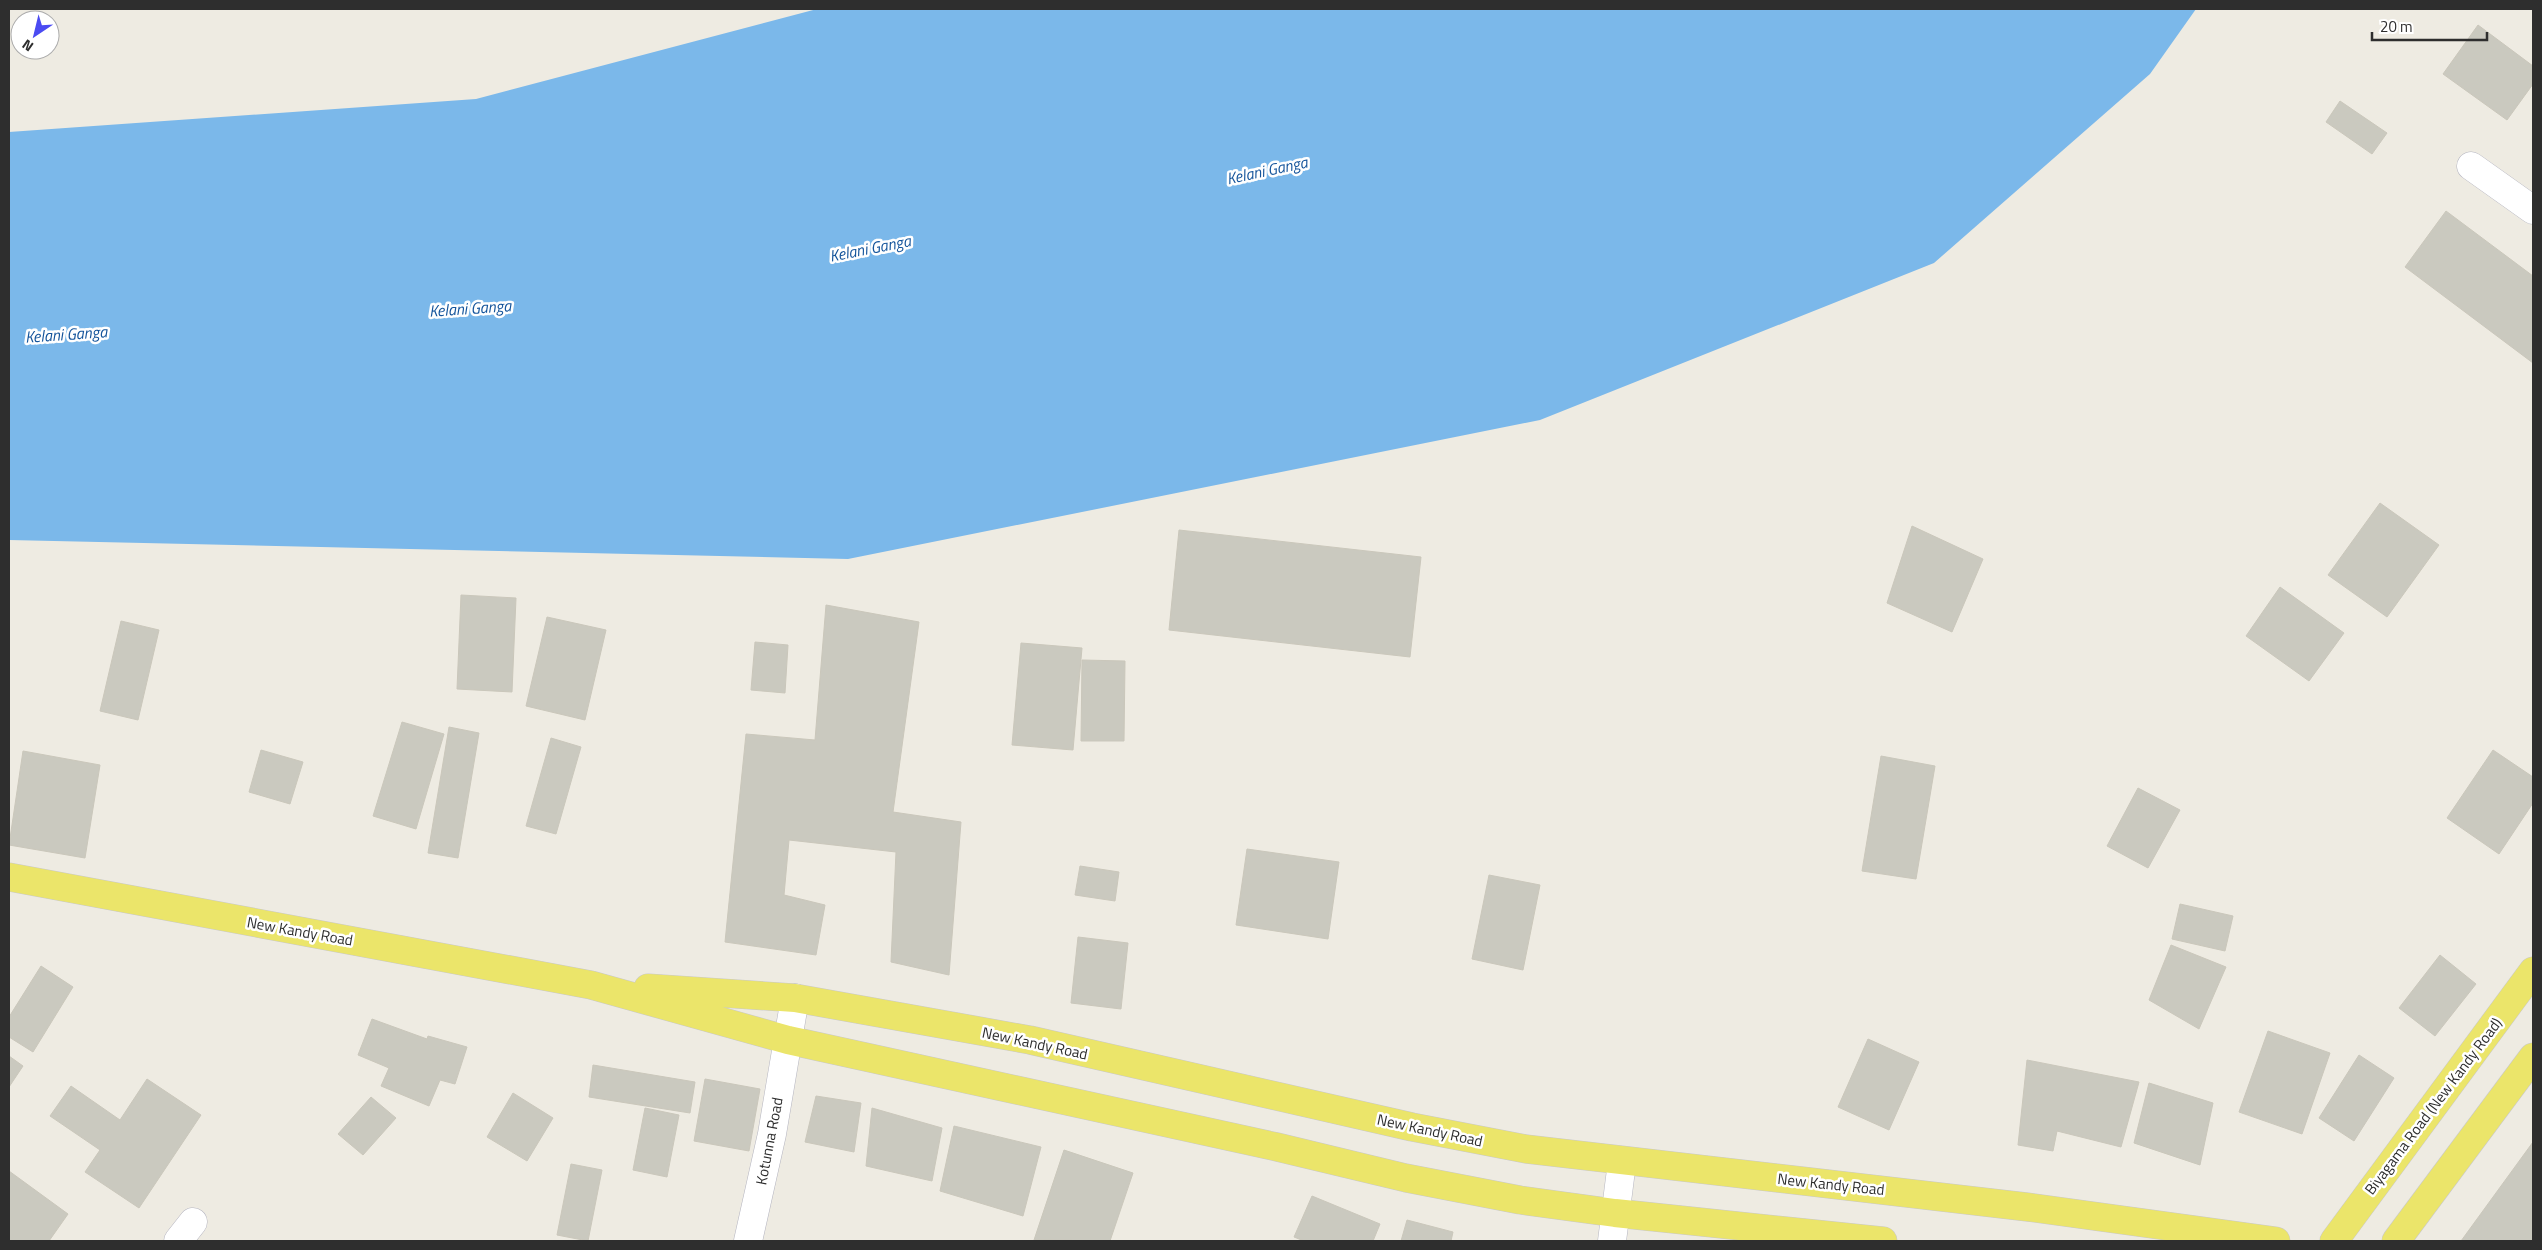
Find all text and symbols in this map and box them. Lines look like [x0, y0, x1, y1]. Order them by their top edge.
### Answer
north arrow [10, 10, 60, 60]
scale bar [2372, 10, 2487, 42]
text: 20 m [2380, 15, 2413, 38]
text: N [17, 35, 37, 57]
water label: Kelani Ganga [1224, 150, 1311, 190]
water label: Kelani Ganga [827, 228, 914, 268]
water label: Kelani Ganga [428, 293, 513, 323]
water label: Kelani Ganga [24, 319, 109, 349]
street label: New Kandy Road [245, 910, 355, 952]
street label: Biyagama Road (New Kandy Road) [2359, 1012, 2507, 1199]
street label: New Kandy Road [980, 1021, 1090, 1065]
street label: Kotunna Road [749, 1095, 789, 1187]
street label: New Kandy Road [1375, 1108, 1485, 1152]
street label: New Kandy Road [1776, 1167, 1886, 1201]

